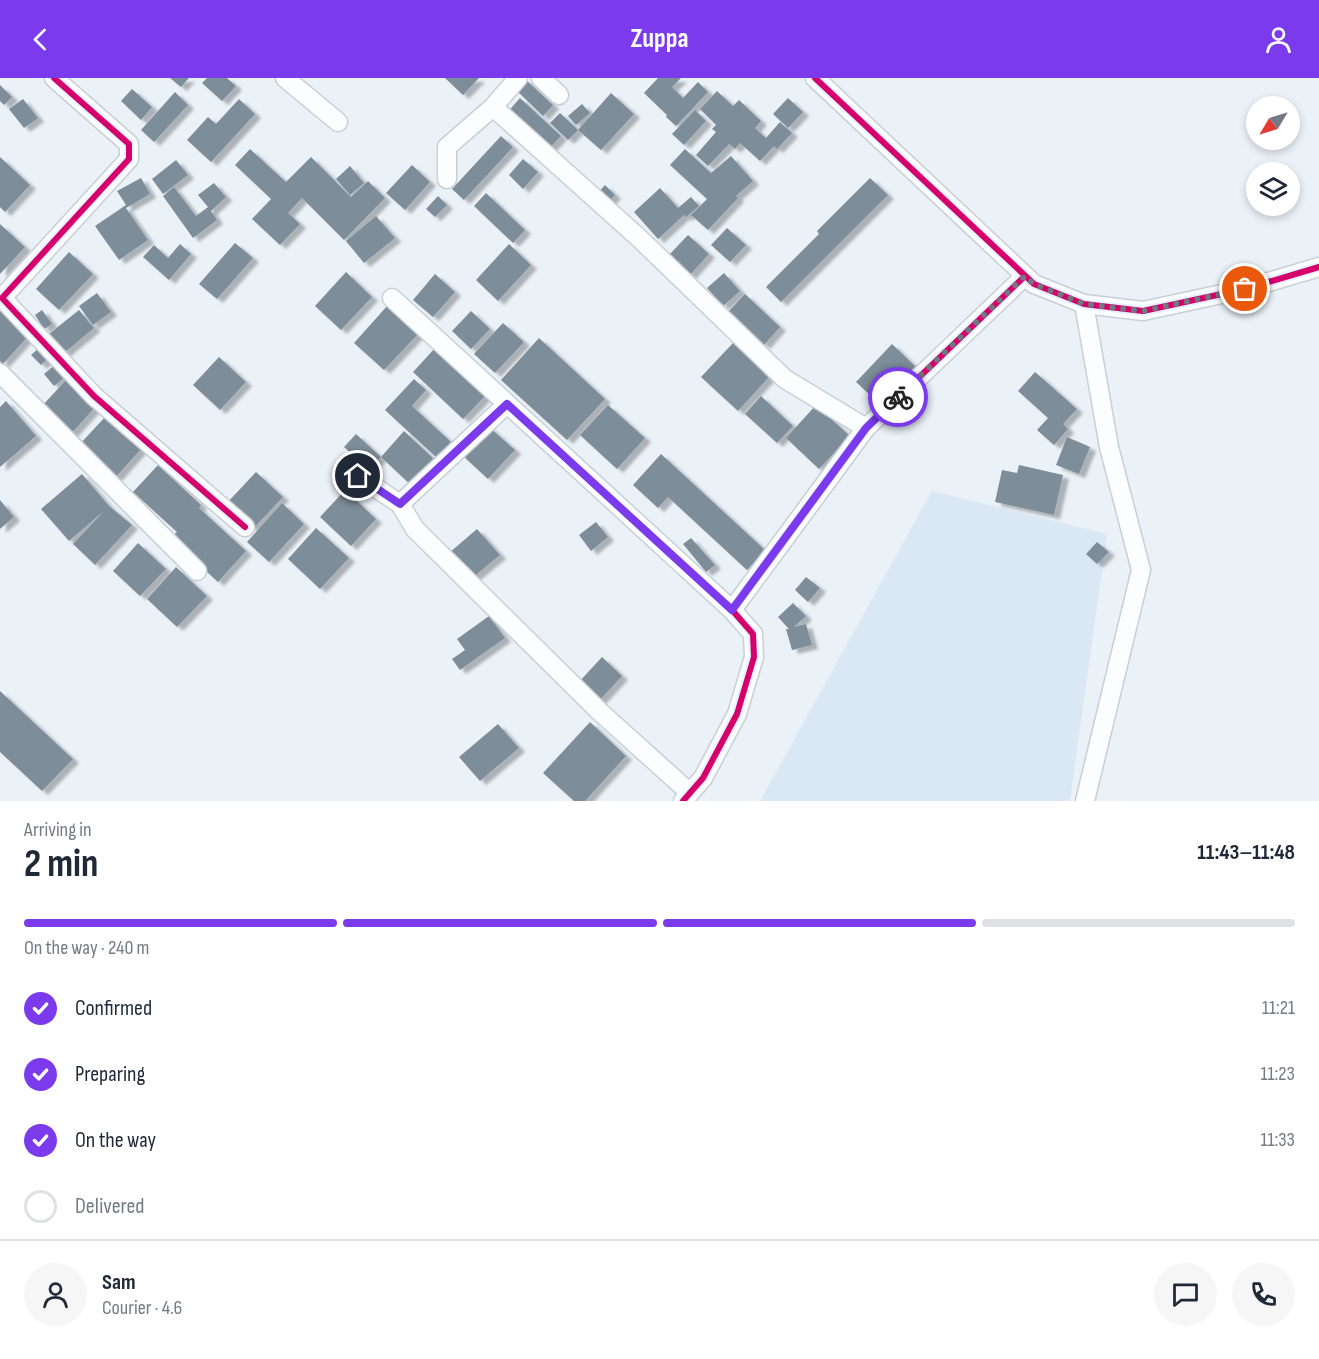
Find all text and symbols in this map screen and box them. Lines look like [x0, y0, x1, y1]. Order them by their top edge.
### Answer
icon: back [24, 23, 57, 56]
text: Zuppa [631, 23, 688, 55]
icon: person [1262, 23, 1295, 56]
north arrow [1246, 96, 1300, 150]
map controls [1246, 96, 1300, 216]
button: layers [1246, 162, 1300, 216]
pin [1219, 263, 1270, 314]
icon: bag [1228, 272, 1261, 305]
courier [868, 367, 928, 427]
icon: bike [882, 381, 915, 414]
pin [332, 450, 383, 501]
icon: home [341, 459, 374, 492]
text: Arriving in [24, 818, 92, 842]
text: 11:43–11:48 [1197, 839, 1295, 866]
text: 2 min [24, 841, 98, 888]
text: On the way · 240 m [24, 936, 149, 960]
icon: check [24, 992, 57, 1025]
text: Confirmed [75, 995, 152, 1022]
text: 11:21 [1262, 996, 1295, 1020]
icon: check [24, 1058, 57, 1091]
text: Preparing [75, 1061, 145, 1088]
text: 11:23 [1261, 1062, 1295, 1086]
icon: check [24, 1124, 57, 1157]
text: On the way [75, 1127, 156, 1154]
text: 11:33 [1260, 1128, 1295, 1152]
text: Delivered [75, 1193, 144, 1220]
button: person [24, 1263, 87, 1326]
button: chat [1154, 1263, 1217, 1326]
button: phone [1232, 1263, 1295, 1326]
text: Sam [102, 1269, 136, 1296]
text: Courier · 4.6 [102, 1296, 182, 1320]

